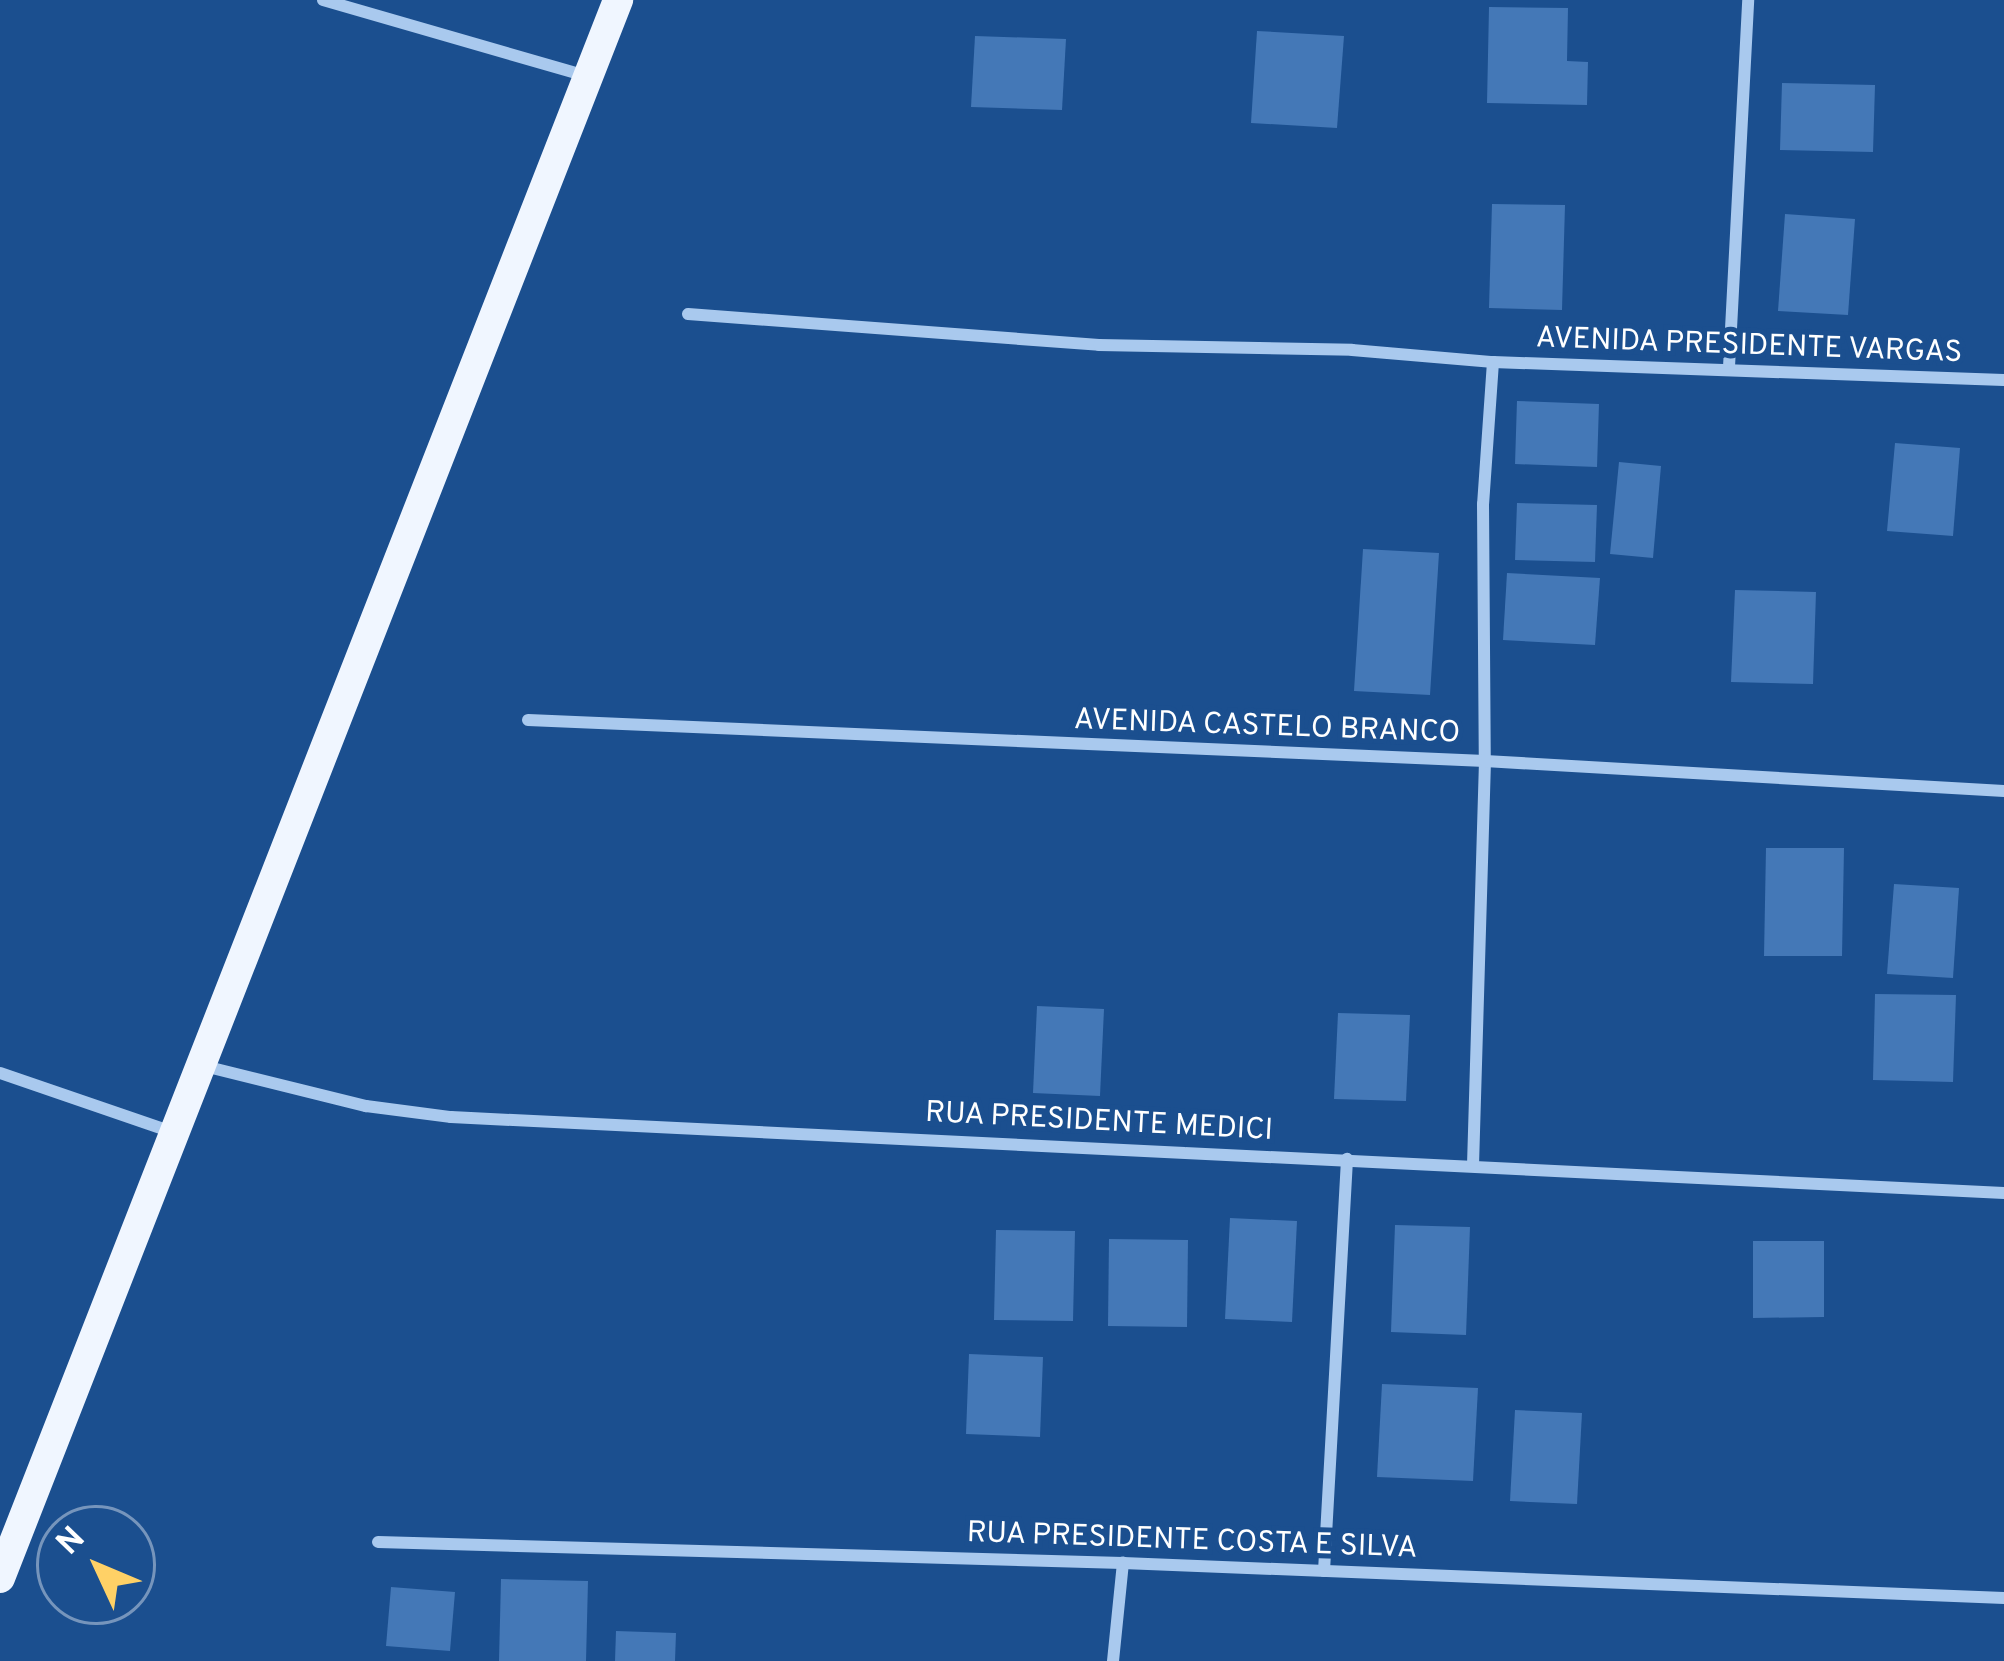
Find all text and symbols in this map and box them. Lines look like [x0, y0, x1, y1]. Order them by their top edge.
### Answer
street label: AVENIDA PRESIDENTE VARGAS [1534, 322, 1964, 372]
street label: AVENIDA CASTELO BRANCO [1073, 703, 1461, 753]
street label: RUA PRESIDENTE MEDICI [924, 1096, 1274, 1150]
north arrow [36, 1505, 156, 1625]
street label: RUA PRESIDENTE COSTA E SILVA [965, 1516, 1419, 1568]
text: N [49, 1519, 96, 1565]

